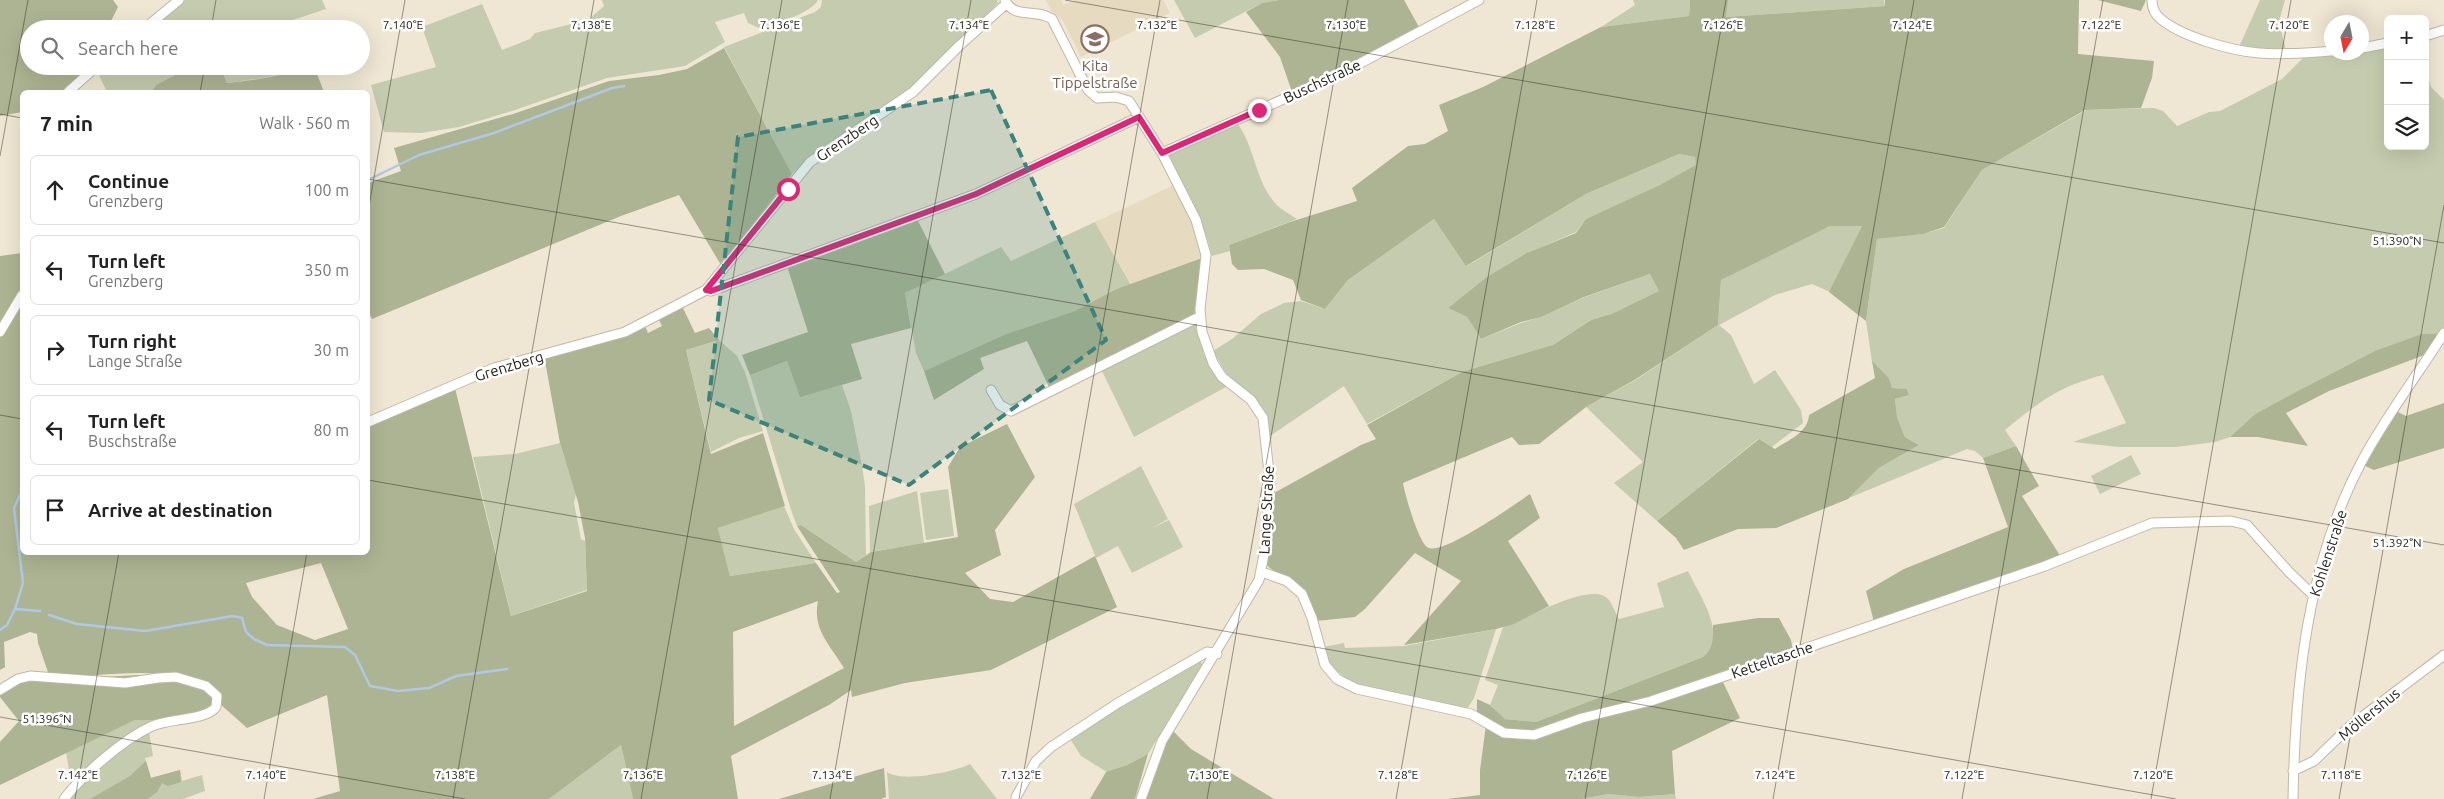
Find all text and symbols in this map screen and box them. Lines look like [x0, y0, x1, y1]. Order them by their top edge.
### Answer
north arrow [2324, 15, 2369, 60]
map controls [2384, 15, 2429, 150]
button: + [2384, 15, 2429, 60]
text: 7.140°E [383, 18, 424, 31]
text: 7.138°E [571, 18, 612, 31]
text: 7.136°E [760, 18, 801, 31]
text: 7.134°E [949, 18, 990, 31]
text: 7.132°E [1137, 18, 1178, 31]
text: 7.130°E [1326, 18, 1367, 31]
text: 7.128°E [1515, 18, 1556, 31]
text: 7.126°E [1703, 18, 1744, 31]
text: 7.124°E [1892, 18, 1933, 31]
text: 7.122°E [2081, 18, 2122, 31]
text: 7.120°E [2269, 18, 2310, 31]
search box [20, 20, 370, 75]
school or university icon: Kita Tippelstraße [1080, 24, 1110, 54]
icon: search [38, 34, 66, 62]
text: Search here [78, 37, 178, 59]
street label: Buschstraße [1281, 56, 1363, 106]
place label: Kita Tippelstraße [1052, 57, 1138, 91]
button: − [2384, 60, 2429, 105]
route end [1248, 99, 1271, 122]
button: layers [2384, 105, 2429, 150]
text: 7 min [40, 111, 93, 135]
street label: Grenzberg [813, 111, 881, 165]
text: Walk · 560 m [259, 114, 350, 132]
text: Continue [88, 170, 169, 192]
icon: ahead [41, 176, 69, 204]
route start [777, 178, 800, 201]
text: 100 m [304, 181, 349, 199]
text: Grenzberg [88, 192, 163, 210]
text: 51.390°N [2372, 234, 2422, 247]
text: Turn left [88, 250, 166, 272]
icon: left [41, 256, 69, 284]
text: 350 m [304, 261, 349, 279]
text: Grenzberg [88, 272, 163, 290]
text: Turn right [88, 330, 176, 352]
icon: right [41, 336, 69, 364]
text: 30 m [313, 341, 349, 359]
street label: Grenzberg [473, 348, 545, 384]
text: Lange Straße [88, 352, 183, 370]
text: Turn left [88, 410, 166, 432]
icon: left [41, 416, 69, 444]
text: 80 m [313, 421, 349, 439]
text: Buschstraße [88, 432, 177, 450]
street label: Lange Straße [1255, 465, 1277, 555]
icon: arrive [41, 496, 69, 524]
text: Arrive at destination [88, 499, 273, 521]
street label: Kohlenstraße [2306, 507, 2350, 599]
text: 51.392°N [2372, 536, 2422, 549]
street label: Ketteltasche [1729, 638, 1815, 682]
street label: Möllershus [2335, 684, 2403, 744]
text: 51.396°N [22, 712, 72, 725]
text: 7.142°E [58, 768, 99, 781]
text: 7.140°E [246, 768, 287, 781]
text: 7.138°E [435, 768, 476, 781]
text: 7.136°E [623, 768, 664, 781]
text: 7.134°E [812, 768, 853, 781]
text: 7.132°E [1001, 768, 1042, 781]
text: 7.130°E [1189, 768, 1230, 781]
text: 7.128°E [1378, 768, 1419, 781]
text: 7.126°E [1567, 768, 1608, 781]
text: 7.124°E [1755, 768, 1796, 781]
text: 7.122°E [1944, 768, 1985, 781]
text: 7.120°E [2133, 768, 2174, 781]
text: 7.118°E [2321, 768, 2362, 781]

